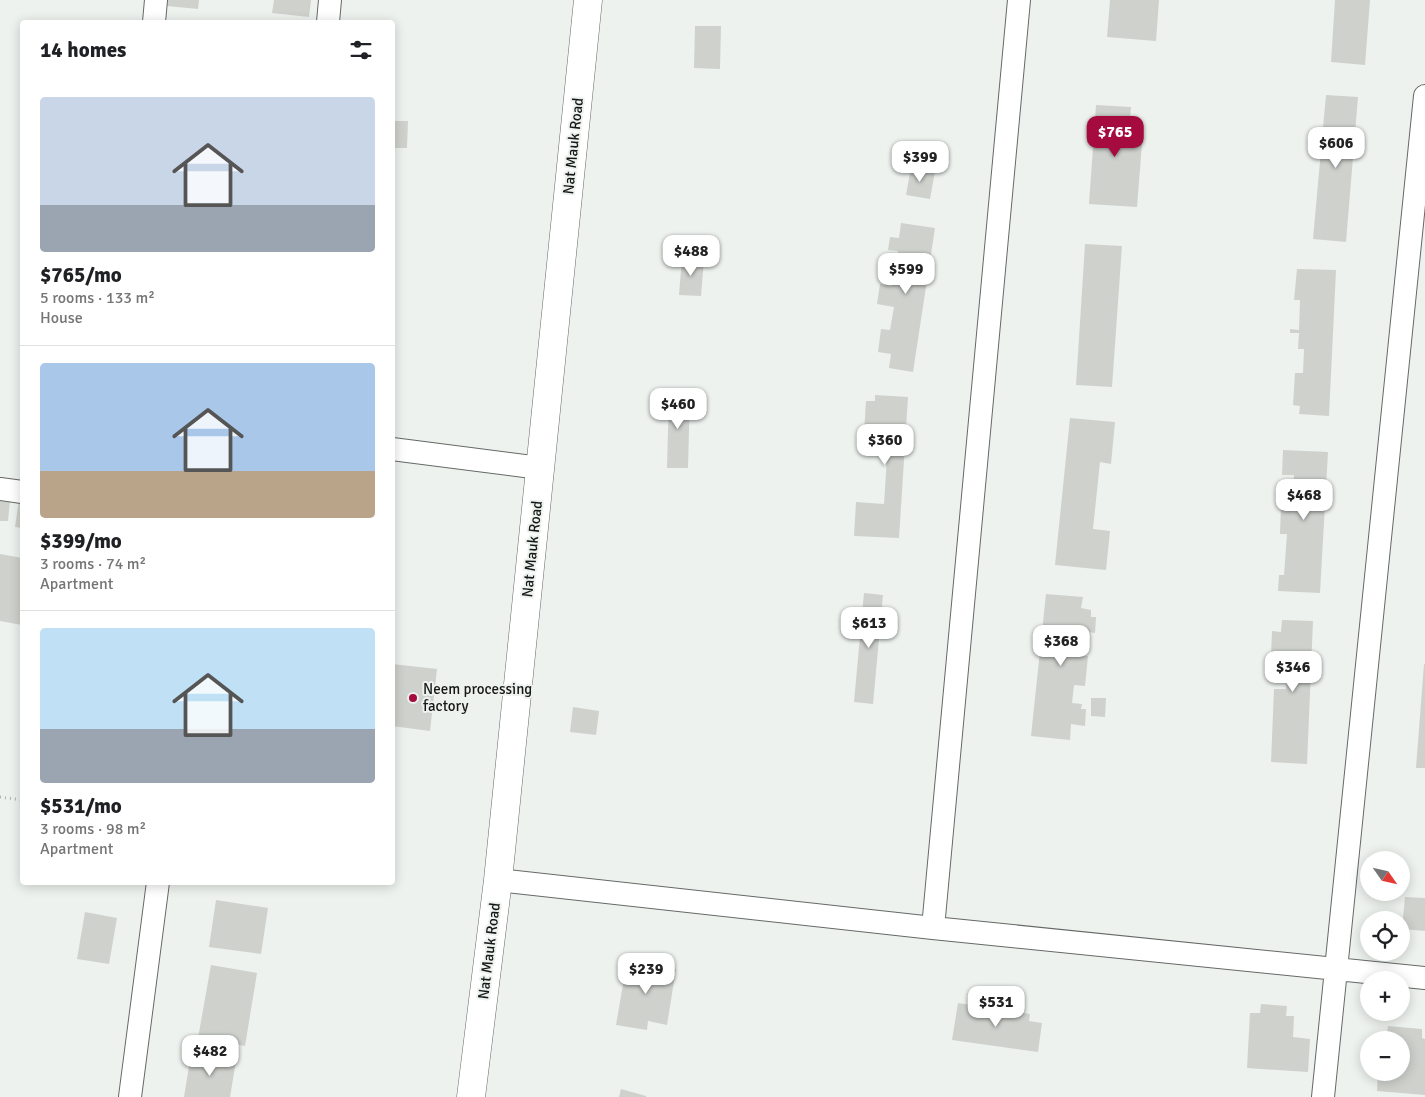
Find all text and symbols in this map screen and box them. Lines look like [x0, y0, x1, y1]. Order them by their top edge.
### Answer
icon: filters [347, 36, 375, 64]
text: 14 homes [40, 37, 126, 63]
street label: Nat Mauk Road [559, 97, 587, 195]
pin: $765 [1085, 116, 1145, 158]
text: $765 [1098, 122, 1132, 142]
pin: $606 [1306, 126, 1366, 169]
icon: home [163, 130, 253, 220]
text: $606 [1319, 133, 1353, 153]
pin: $399 [890, 140, 950, 183]
text: $399 [903, 147, 937, 167]
pin: $488 [661, 234, 721, 277]
text: $488 [674, 241, 708, 261]
pin: $599 [876, 252, 936, 295]
text: $599 [889, 259, 923, 279]
text: $765/mo [40, 262, 122, 288]
text: 5 rooms · 133 m² [40, 288, 155, 308]
text: House [40, 308, 83, 328]
pin: $460 [648, 388, 708, 430]
text: $460 [661, 394, 695, 414]
icon: home [163, 395, 253, 485]
pin: $360 [855, 424, 915, 466]
text: $360 [868, 430, 902, 450]
pin: $468 [1274, 478, 1334, 521]
text: $468 [1287, 485, 1321, 505]
street label: Nat Mauk Road [518, 500, 546, 598]
text: $399/mo [40, 528, 122, 554]
text: 3 rooms · 74 m² [40, 554, 146, 574]
text: Apartment [40, 574, 113, 594]
pin: $613 [839, 606, 899, 649]
text: $613 [852, 613, 886, 633]
pin: $368 [1031, 624, 1091, 667]
text: $368 [1044, 631, 1078, 651]
pin: $346 [1263, 650, 1323, 693]
text: $346 [1276, 657, 1310, 677]
icon: home [163, 660, 253, 750]
place label: Neem processing factory [423, 680, 532, 715]
marker: Neem processing factory [407, 692, 419, 704]
text: $531/mo [40, 793, 122, 819]
text: 3 rooms · 98 m² [40, 819, 146, 839]
text: Apartment [40, 839, 113, 859]
north arrow [1360, 851, 1410, 901]
map controls [1360, 851, 1410, 1081]
street label: Nat Mauk Road [474, 902, 504, 1000]
button: locate [1360, 911, 1410, 961]
pin: $239 [616, 952, 676, 995]
text: $239 [629, 959, 663, 979]
button: + [1360, 971, 1410, 1021]
pin: $531 [966, 986, 1026, 1028]
text: $531 [979, 992, 1013, 1012]
button: − [1360, 1031, 1410, 1081]
pin: $482 [180, 1034, 240, 1077]
text: $482 [193, 1041, 227, 1061]

